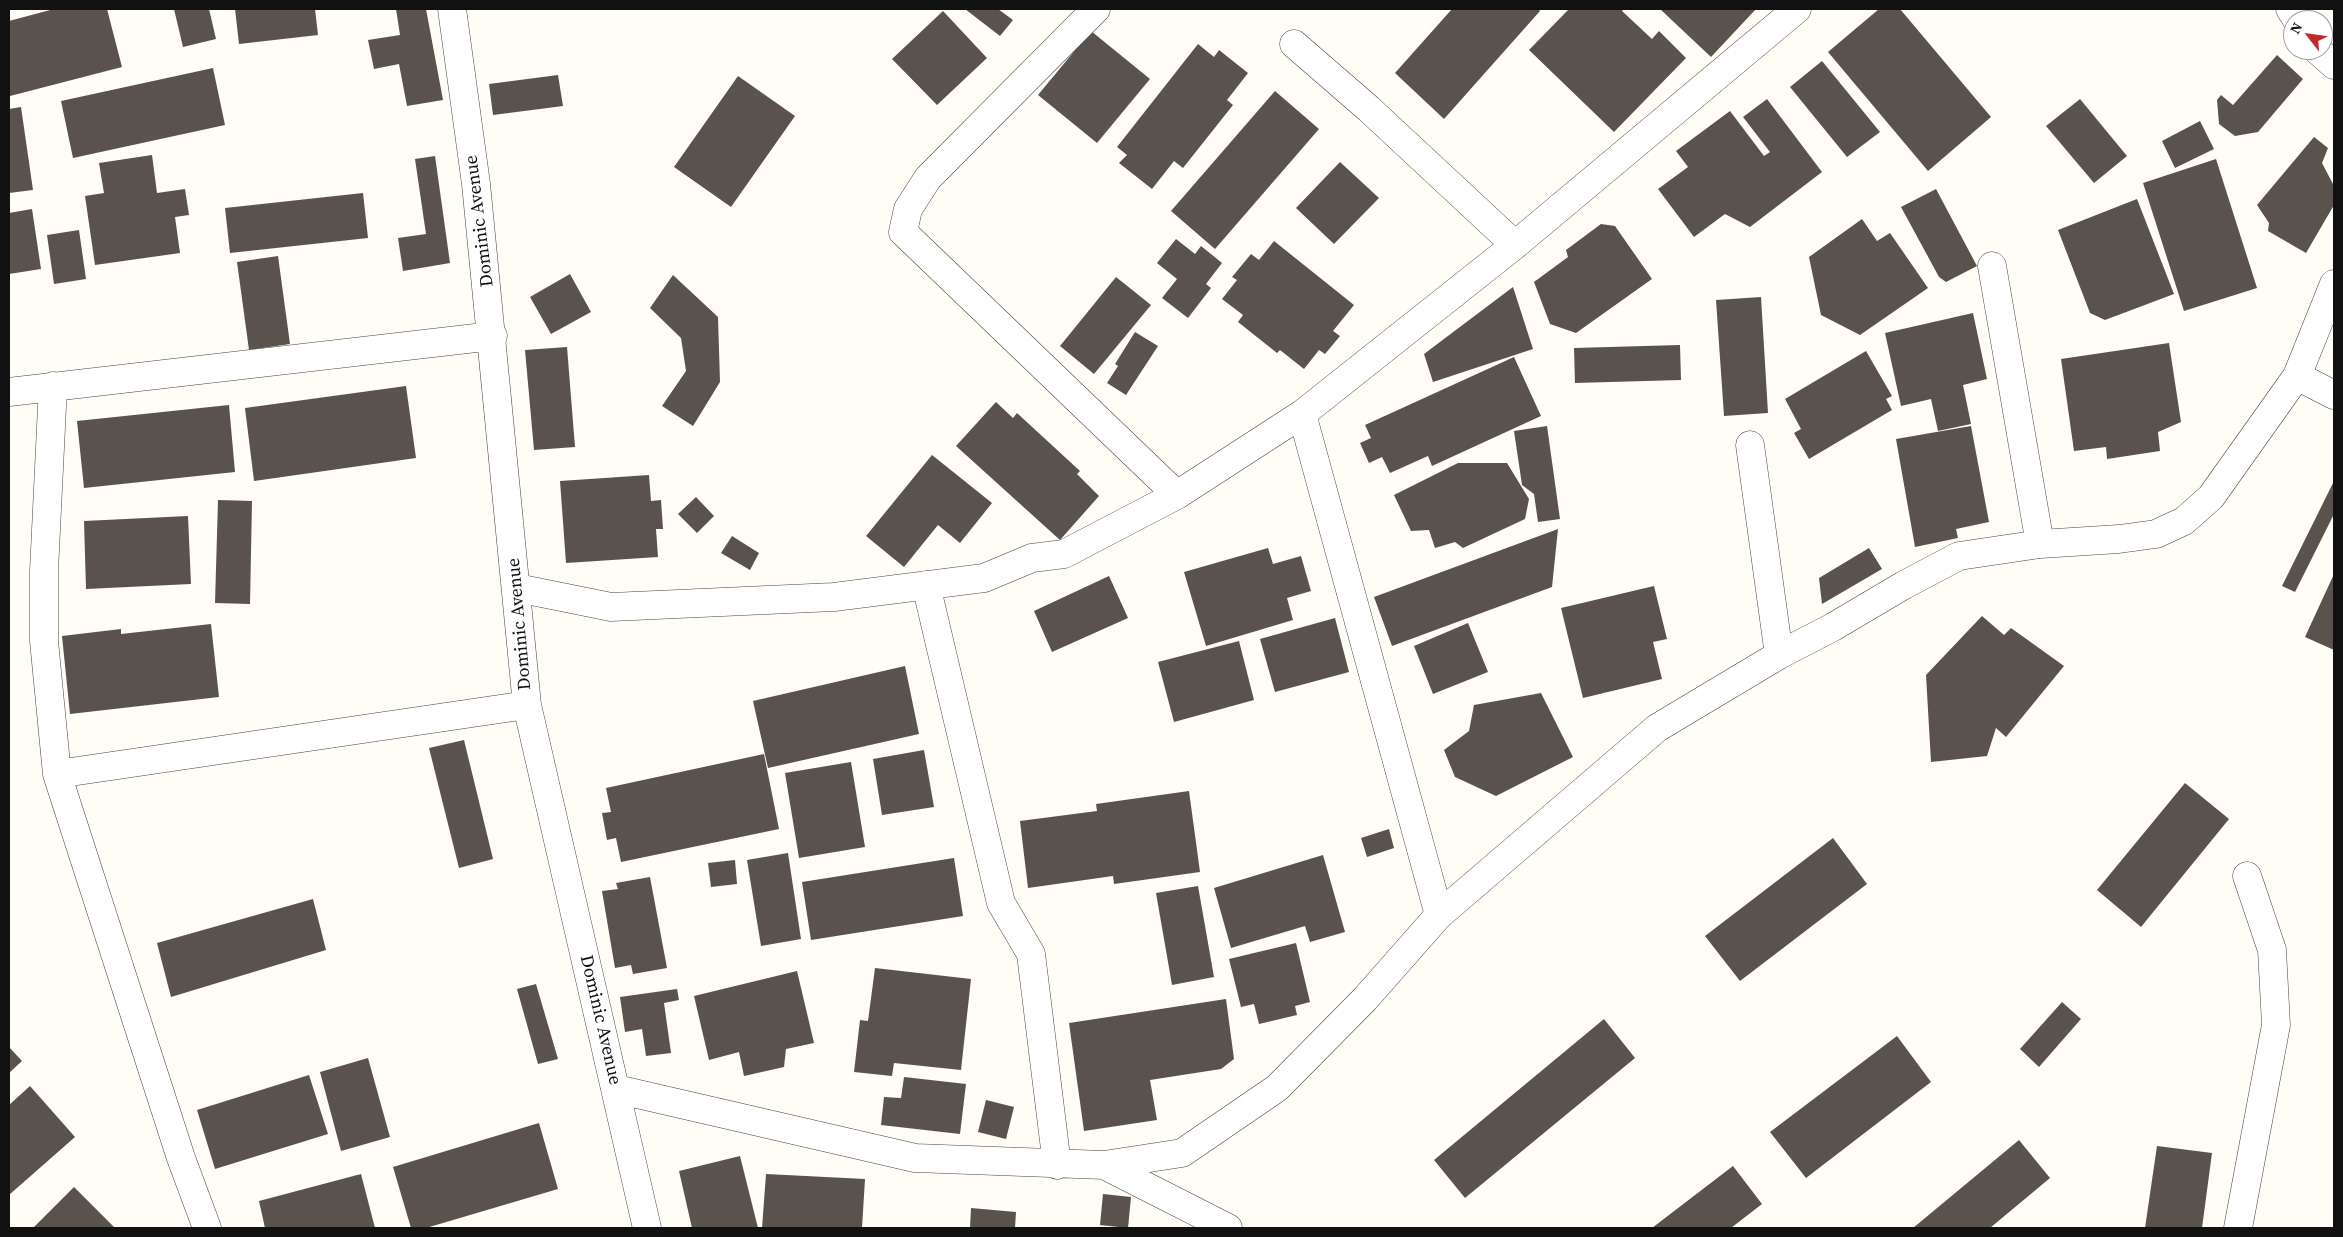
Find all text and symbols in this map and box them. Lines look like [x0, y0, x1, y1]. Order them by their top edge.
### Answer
north arrow [2283, 10, 2333, 60]
text: N [2285, 19, 2307, 37]
street label: Dominic Avenue [461, 154, 499, 288]
street label: Dominic Avenue [503, 557, 537, 691]
street label: Dominic Avenue [575, 953, 625, 1087]

